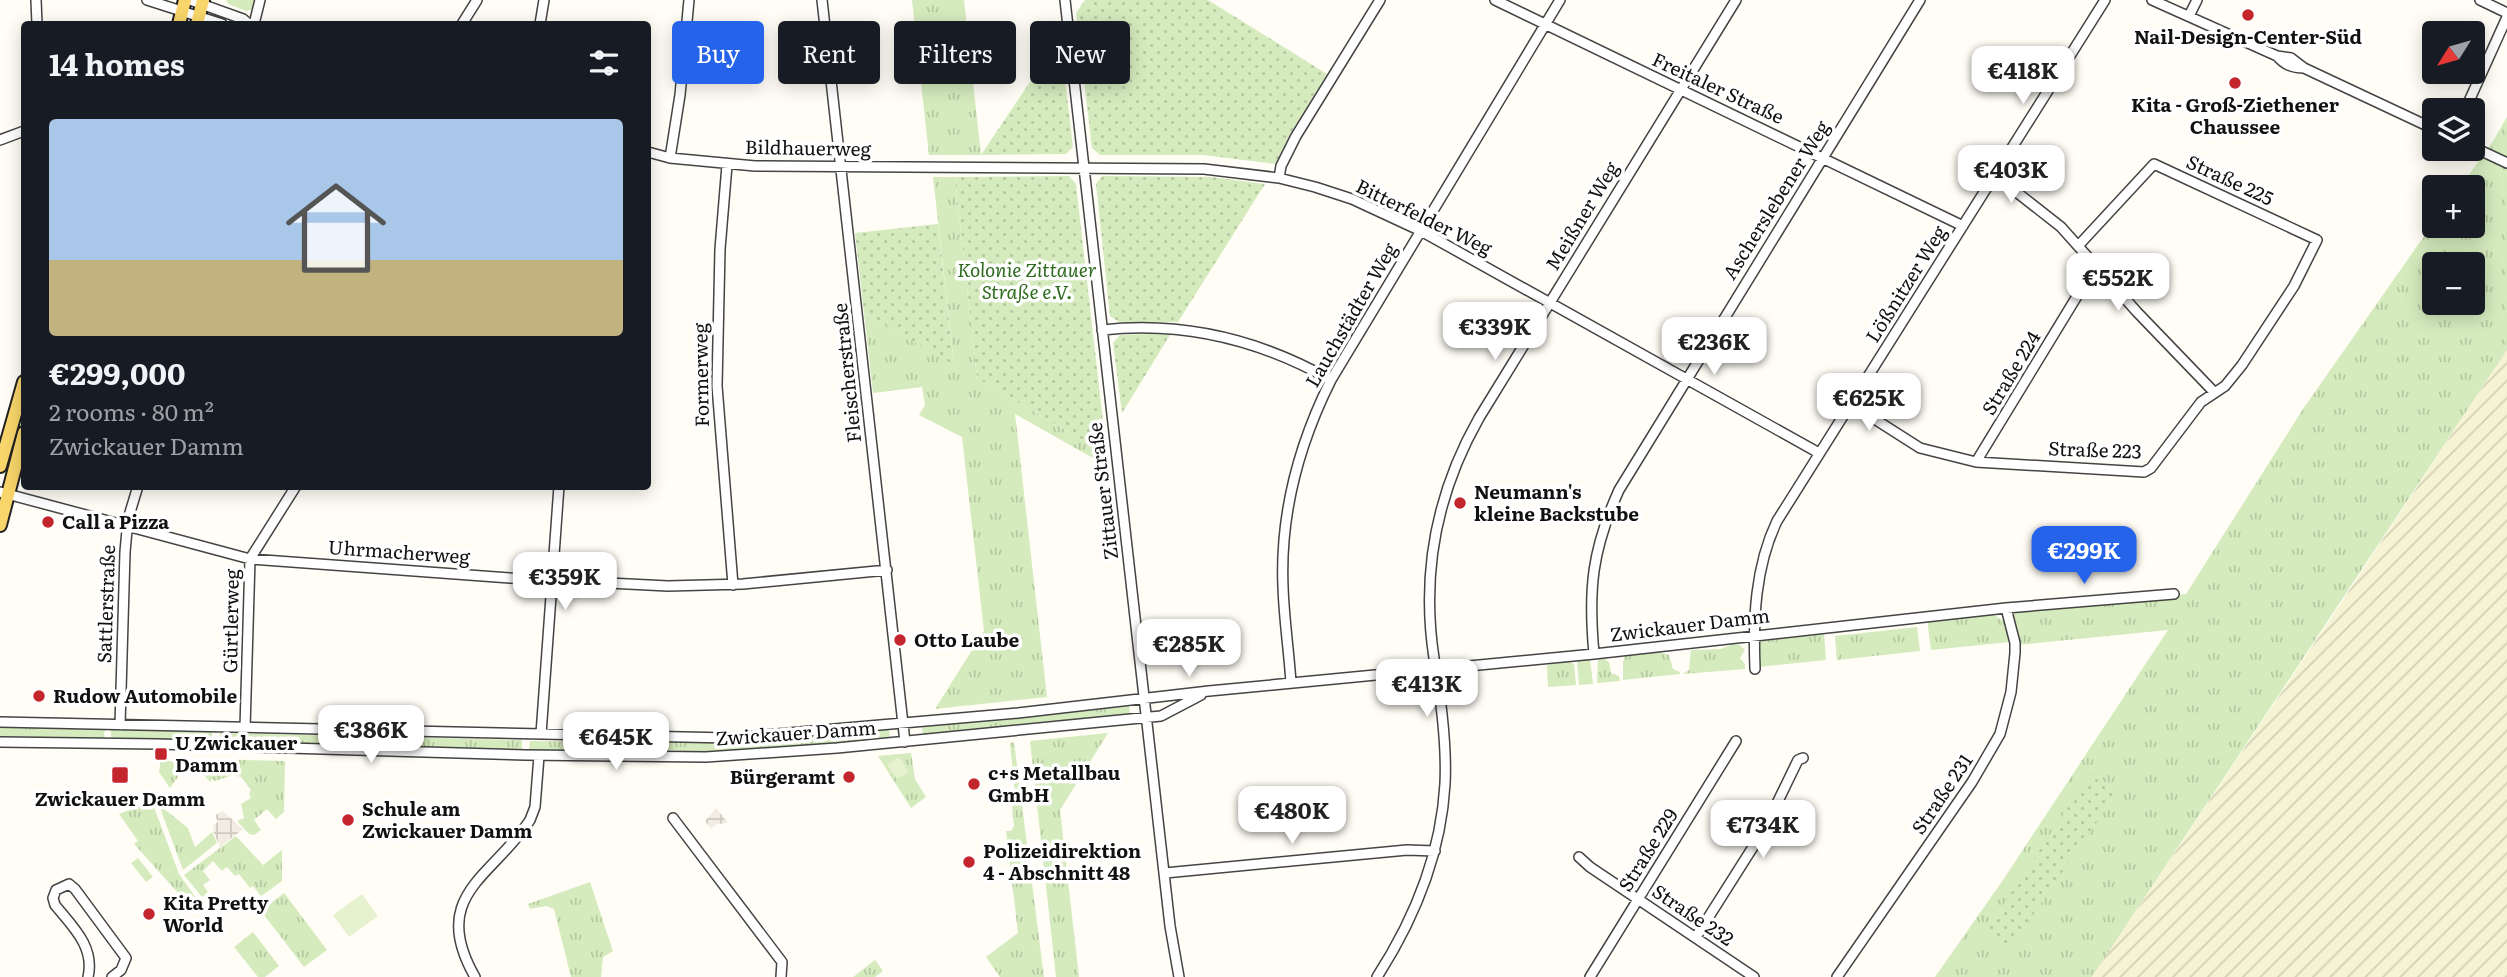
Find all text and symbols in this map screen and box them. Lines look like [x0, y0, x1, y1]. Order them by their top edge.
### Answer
marker: Nail-Design-Center-Süd [2240, 7, 2256, 23]
chip: Buy [672, 21, 764, 84]
chip: Rent [778, 21, 880, 84]
chip: Filters [894, 21, 1016, 84]
chip: New [1030, 21, 1130, 84]
north arrow [2422, 21, 2485, 84]
map controls [2422, 21, 2485, 315]
place label: Nail-Design-Center-Süd [2134, 22, 2362, 50]
text: 14 homes [49, 41, 185, 85]
icon: filters [585, 44, 623, 82]
street label: Freitaler Straße [1648, 44, 1789, 130]
pin: €418K [1974, 46, 2072, 106]
text: €418K [1988, 52, 2058, 86]
marker: Kita - Groß-Ziethener Chaussee [2227, 75, 2243, 91]
place label: Kita - Groß-Ziethener Chaussee [2131, 90, 2340, 140]
button: layers [2422, 98, 2485, 161]
street label: Ascherslebener Weg [1715, 114, 1836, 284]
street label: Bildhauerweg [745, 132, 872, 162]
pin: €403K [1962, 146, 2060, 205]
street label: Straße 225 [2182, 147, 2279, 212]
text: €403K [1974, 151, 2048, 185]
street label: Meißner Weg [1538, 156, 1625, 275]
icon: home [273, 165, 399, 291]
street label: Bitterfelder Weg [1352, 171, 1498, 261]
button: + [2422, 175, 2485, 238]
street label: Lößnitzer Weg [1858, 219, 1953, 347]
street label: Lauchstädter Weg [1297, 237, 1403, 392]
button: − [2422, 252, 2485, 315]
pin: €552K [2069, 254, 2167, 313]
park label: Kolonie Zittauer Straße e.V. [957, 255, 1097, 305]
text: €552K [2082, 259, 2154, 293]
street label: Fleischerstraße [825, 302, 867, 444]
pin: €339K [1446, 302, 1544, 362]
text: €339K [1459, 308, 1531, 342]
pin: €236K [1665, 318, 1763, 377]
street label: Formerweg [685, 322, 715, 427]
text: €236K [1678, 323, 1750, 357]
street label: Straße 224 [1974, 325, 2047, 420]
text: €299,000 [49, 350, 185, 394]
pin: €625K [1820, 374, 1918, 433]
text: €625K [1833, 379, 1905, 413]
text: 2 rooms · 80 m² [49, 394, 214, 428]
street label: Zittauer Straße [1080, 421, 1124, 561]
text: Zwickauer Damm [49, 428, 244, 462]
street label: Straße 223 [2048, 433, 2142, 465]
place label: Neumann's kleine Backstube [1474, 477, 1639, 527]
marker: Neumann's kleine Backstube [1452, 495, 1468, 511]
place label: Call a Pizza [62, 507, 169, 535]
marker: Call a Pizza [40, 514, 56, 530]
pin: €299K [2035, 526, 2133, 586]
street label: Uhrmacherweg [327, 532, 471, 570]
text: €299K [2048, 532, 2120, 566]
street label: Sattlerstraße [89, 544, 121, 664]
pin: €359K [516, 552, 614, 612]
text: €359K [529, 558, 601, 592]
street label: Gürtlerweg [215, 568, 245, 673]
street label: Zwickauer Damm [1608, 600, 1771, 648]
pin: €285K [1140, 620, 1238, 679]
place label: Otto Laube [914, 625, 1020, 653]
text: €285K [1153, 625, 1225, 659]
marker: Otto Laube [892, 632, 908, 648]
pin: €413K [1378, 660, 1476, 719]
text: €413K [1392, 665, 1462, 699]
place label: Rudow Automobile [53, 681, 238, 709]
marker: Rudow Automobile [31, 688, 47, 704]
pin: €386K [322, 706, 420, 765]
text: €386K [334, 711, 408, 745]
pin: €645K [567, 712, 665, 772]
street label: Zwickauer Damm [715, 712, 877, 752]
text: €645K [579, 718, 653, 752]
place label: U Zwickauer Damm [175, 728, 298, 778]
marker: U Zwickauer Damm [153, 746, 169, 762]
street label: Straße 231 [1904, 747, 1979, 839]
place label: c+s Metallbau GmbH [988, 758, 1121, 808]
place label: Bürgeramt [730, 762, 836, 790]
marker: Zwickauer Damm [110, 765, 130, 785]
marker: Bürgeramt [841, 769, 857, 785]
marker: c+s Metallbau GmbH [966, 776, 982, 792]
place label: Zwickauer Damm [35, 784, 205, 812]
pin: €480K [1243, 786, 1341, 846]
text: €480K [1254, 792, 1330, 826]
place label: Schule am Zwickauer Damm [362, 794, 533, 844]
pin: €734K [1714, 800, 1812, 860]
street label: Straße 229 [1611, 802, 1684, 896]
text: €734K [1726, 806, 1800, 840]
marker: Schule am Zwickauer Damm [340, 812, 356, 828]
place label: Polizeidirektion 4 - Abschnitt 48 [983, 836, 1141, 886]
marker: Polizeidirektion 4 - Abschnitt 48 [961, 854, 977, 870]
street label: Straße 232 [1647, 877, 1740, 952]
place label: Kita Pretty World [163, 888, 269, 938]
marker: Kita Pretty World [141, 906, 157, 922]

